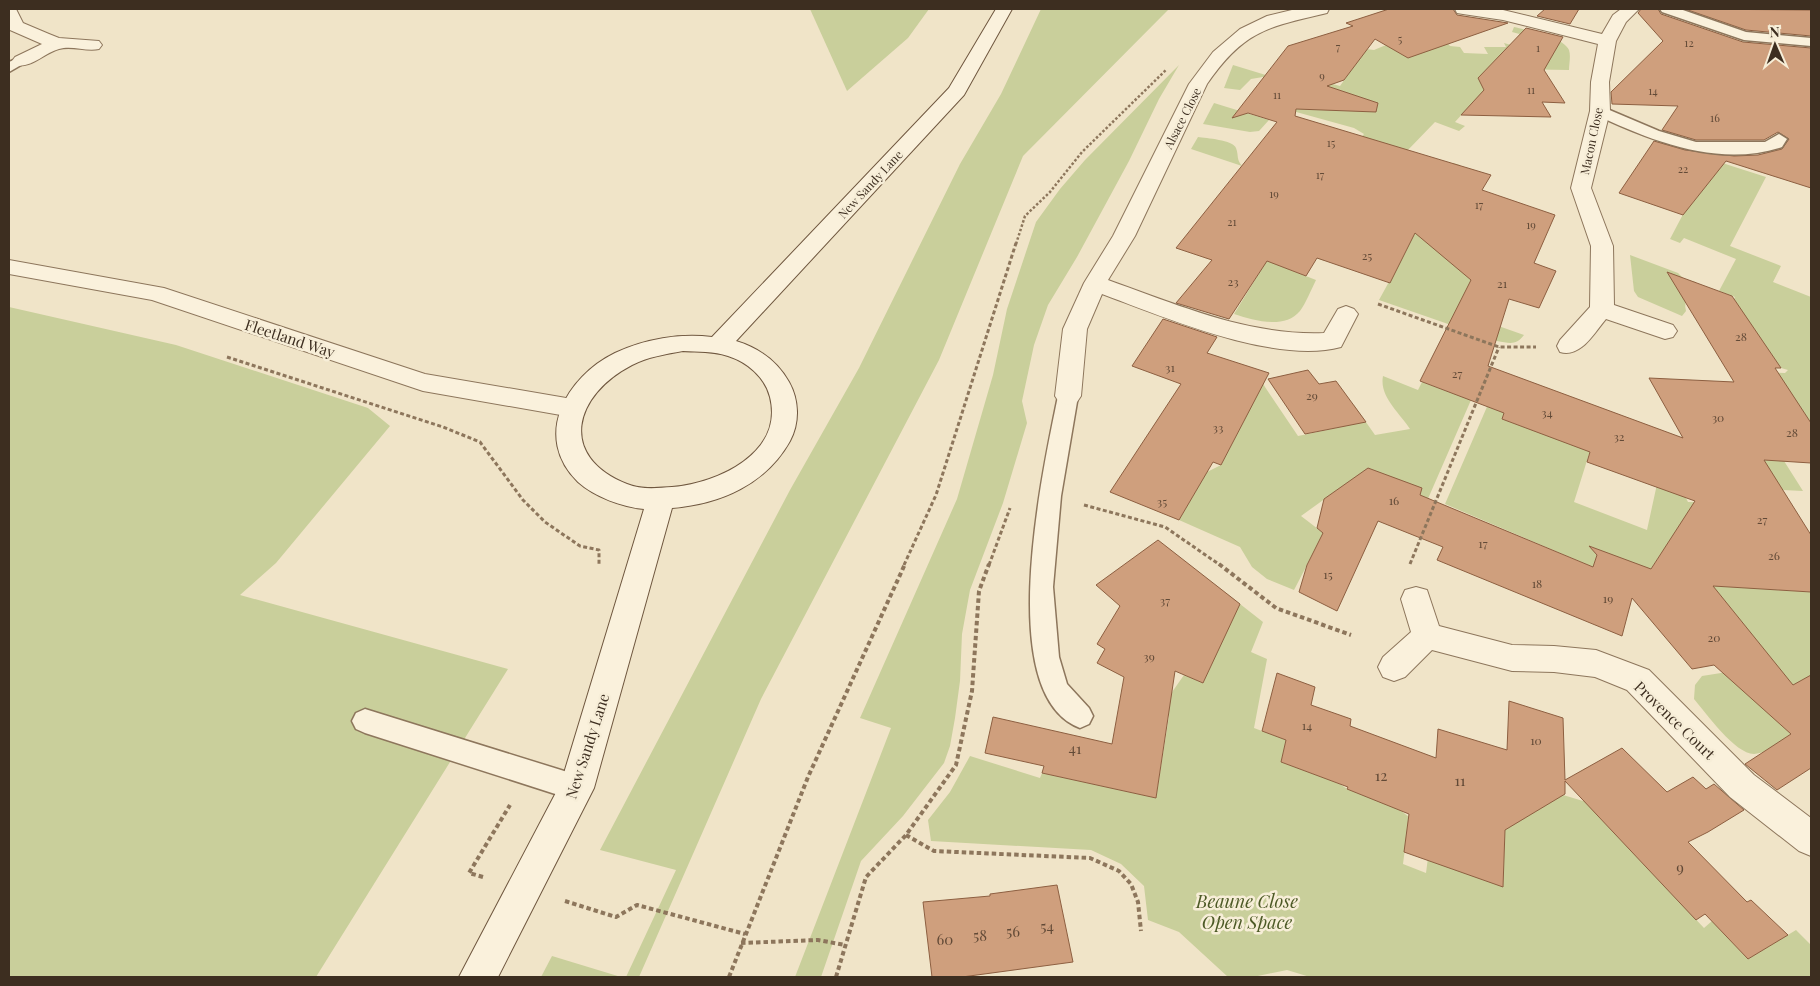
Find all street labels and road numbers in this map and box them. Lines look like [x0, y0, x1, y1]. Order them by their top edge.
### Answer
street label: Alsace Close [1159, 85, 1204, 152]
street label: Macon Close [1576, 106, 1606, 176]
street label: New Sandy Lane [834, 146, 906, 222]
street label: Fleetland Way [242, 314, 338, 362]
street label: Provence Court [1630, 676, 1720, 764]
street label: New Sandy Lane [561, 691, 613, 801]

